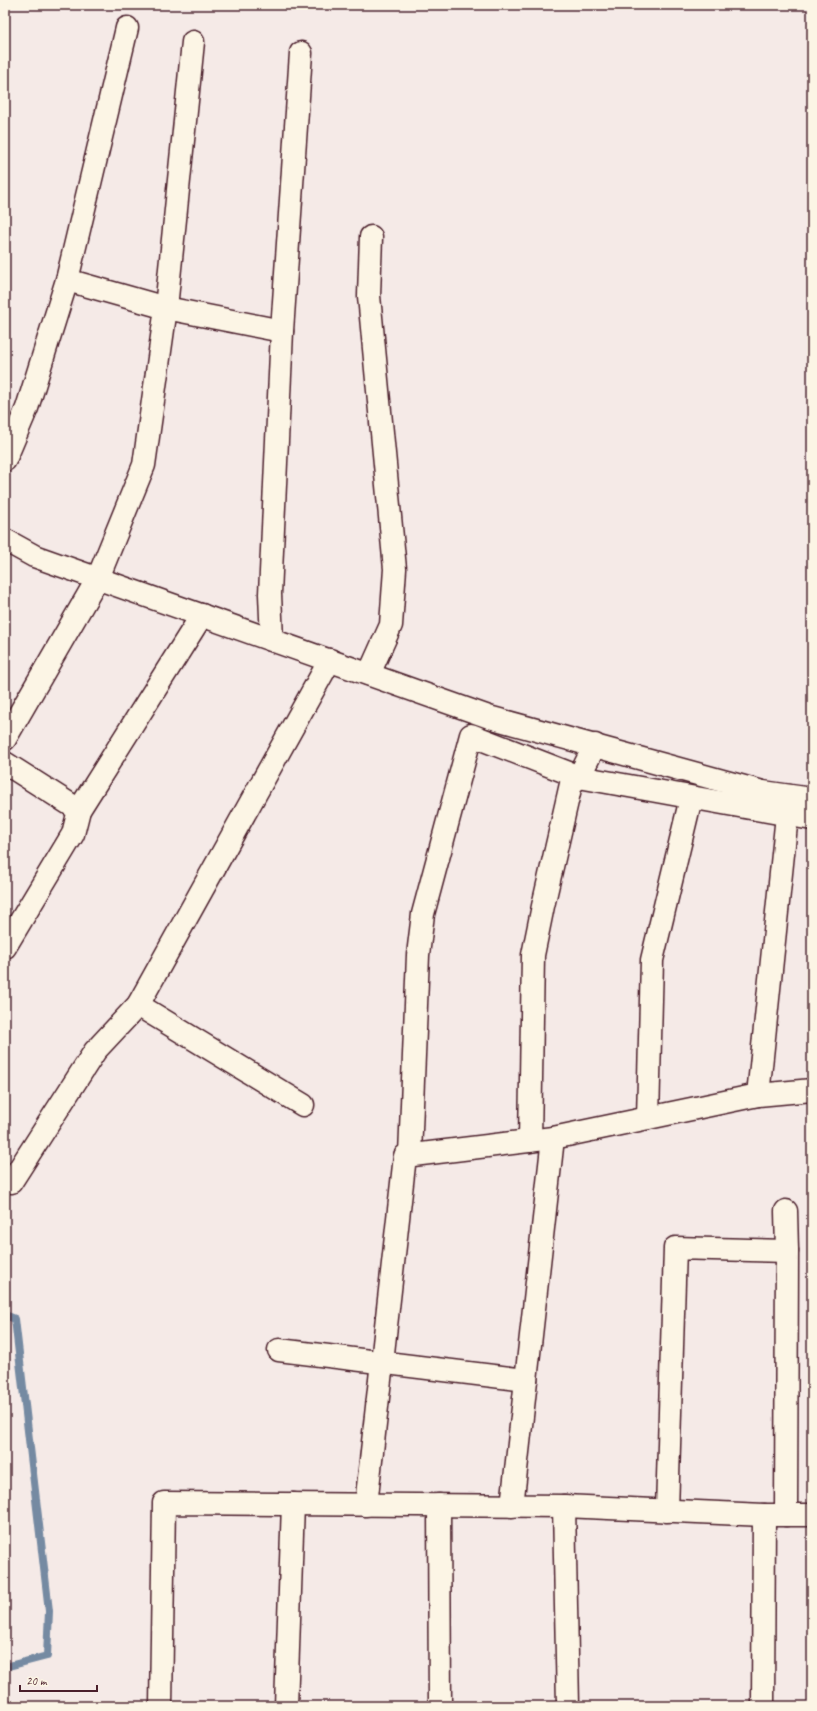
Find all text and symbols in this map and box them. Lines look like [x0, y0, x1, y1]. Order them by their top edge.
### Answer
scale bar [20, 1667, 97, 1693]
text: 20 m [26, 1673, 48, 1689]

